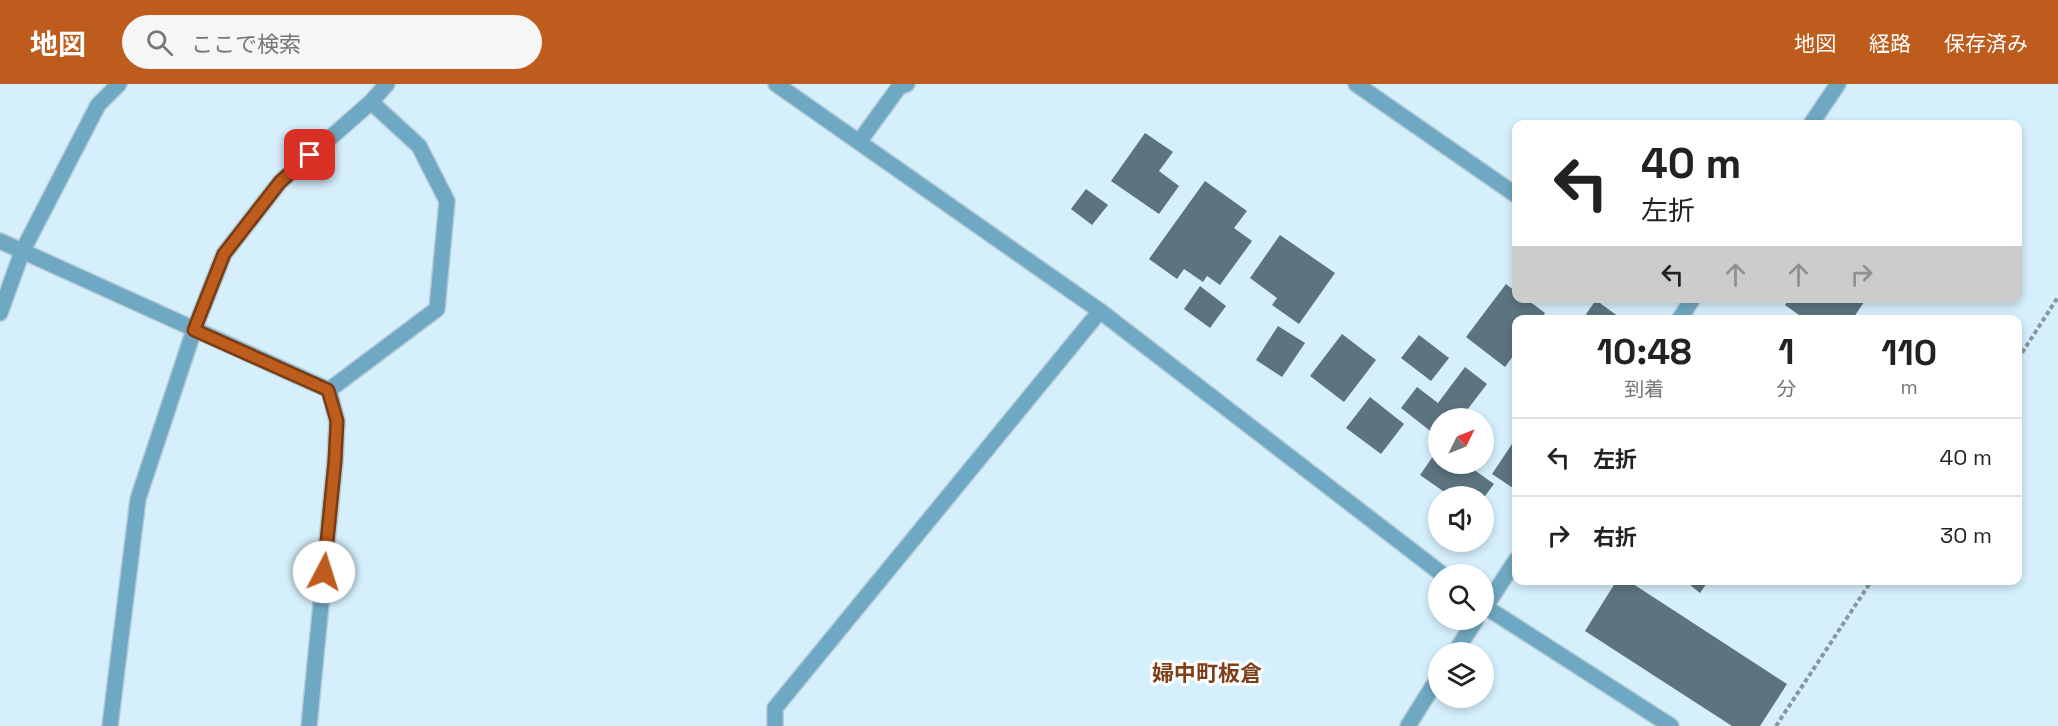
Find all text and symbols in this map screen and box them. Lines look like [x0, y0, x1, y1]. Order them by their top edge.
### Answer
search box [122, 15, 542, 69]
text: 地図 [30, 26, 86, 62]
icon: search [143, 26, 176, 59]
text: ここで検索 [191, 30, 301, 58]
text: 地図 [1794, 30, 1836, 57]
text: 経路 [1869, 30, 1911, 57]
text: 保存済み [1944, 30, 2028, 57]
pin [284, 129, 335, 180]
text: 40 m [1641, 137, 1741, 190]
icon: arrive [293, 138, 326, 171]
icon: left [1542, 144, 1620, 222]
text: 左折 [1641, 193, 1695, 228]
icon: left [1656, 258, 1689, 291]
icon: ahead [1719, 258, 1752, 291]
icon: ahead [1782, 258, 1815, 291]
icon: right [1845, 258, 1878, 291]
text: 10:48 [1597, 329, 1692, 375]
text: 1 [1778, 329, 1795, 375]
text: 110 [1881, 330, 1937, 376]
text: m [1901, 374, 1918, 400]
text: 到着 [1624, 376, 1664, 402]
text: 分 [1776, 376, 1796, 402]
north arrow [1428, 408, 1494, 474]
map controls [1428, 408, 1494, 708]
icon: left [1542, 441, 1575, 474]
text: 40 m [1940, 443, 1992, 471]
text: 左折 [1593, 445, 1637, 473]
button: sound [1428, 486, 1494, 552]
icon: right [1542, 519, 1575, 552]
text: 30 m [1940, 521, 1992, 549]
text: 右折 [1593, 523, 1637, 551]
position arrow [292, 540, 356, 604]
button: search [1428, 564, 1494, 630]
button: layers [1428, 642, 1494, 708]
district label: 婦中町板倉 [1152, 659, 1262, 687]

